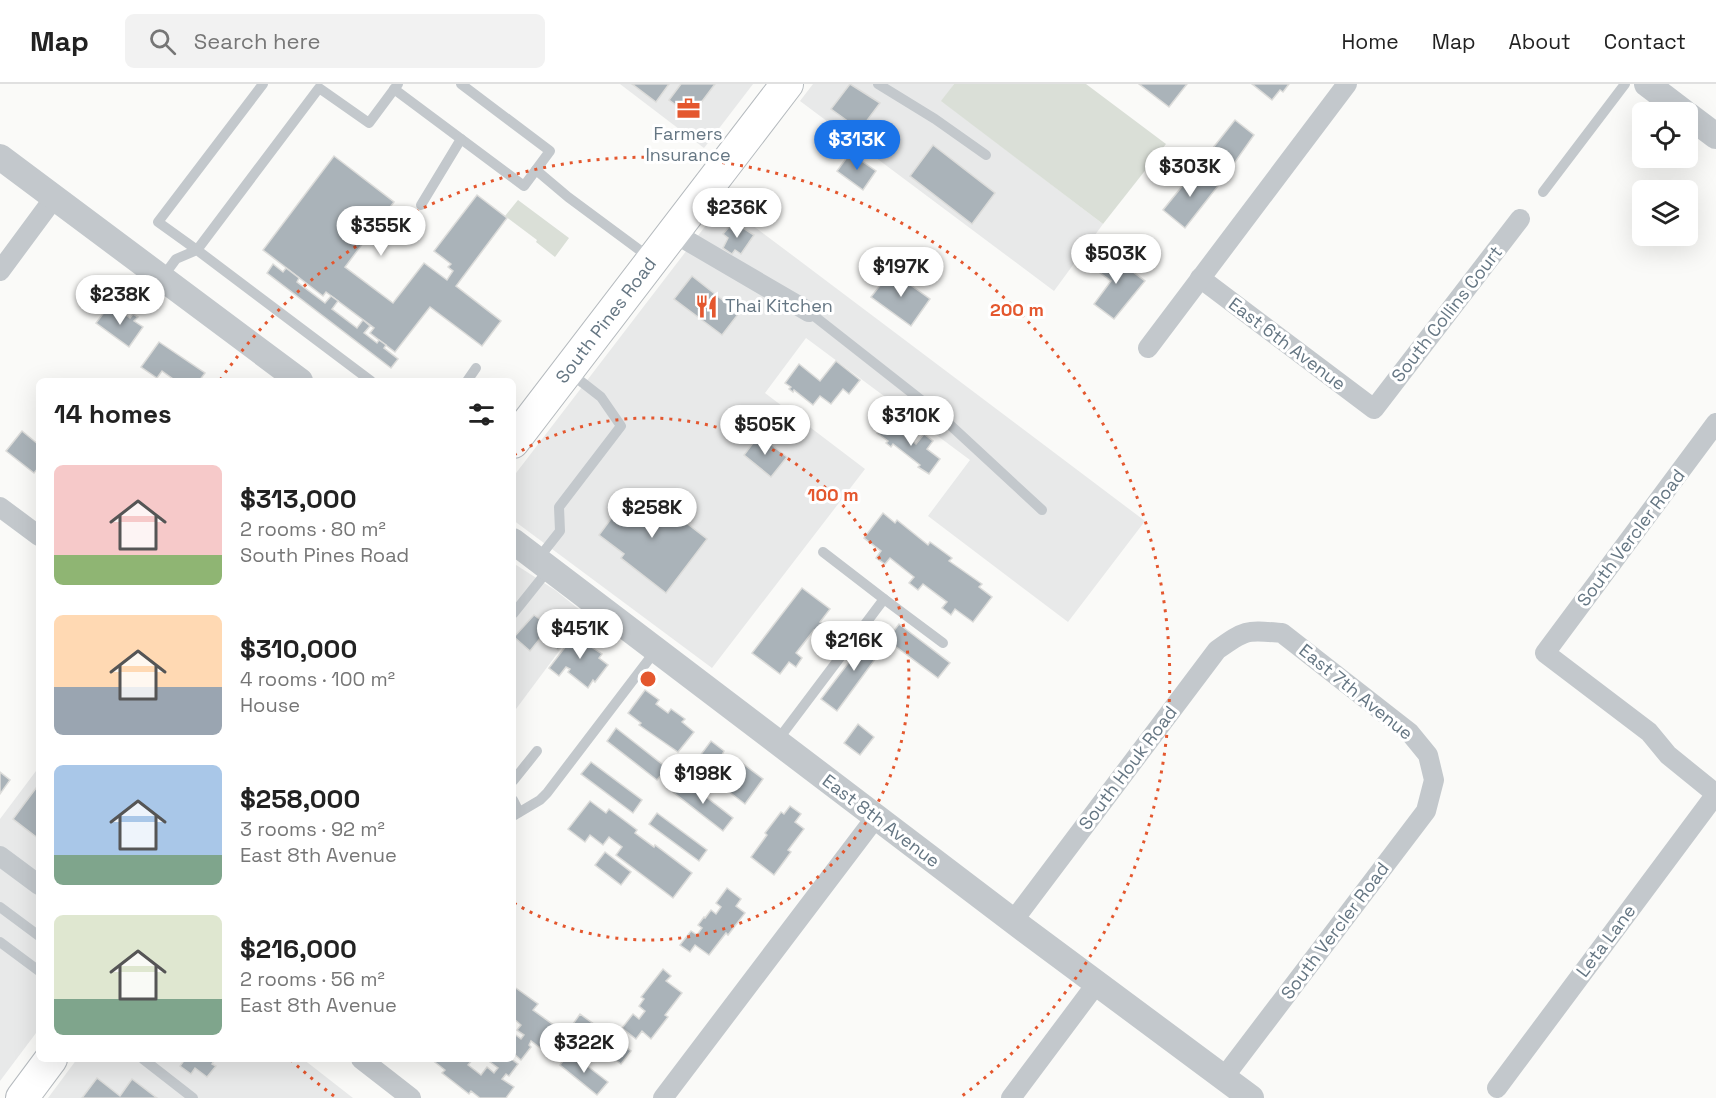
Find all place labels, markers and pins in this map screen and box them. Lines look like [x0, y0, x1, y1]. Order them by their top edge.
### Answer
office icon: Farmers Insurance [675, 95, 701, 121]
pin: $313K [815, 120, 899, 171]
place label: Farmers Insurance [645, 122, 731, 166]
pin: $303K [1148, 147, 1232, 198]
pin: $236K [695, 188, 779, 239]
pin: $355K [339, 206, 423, 257]
pin: $503K [1074, 234, 1158, 285]
pin: $197K [859, 247, 943, 298]
pin: $238K [78, 275, 162, 326]
restaurant icon: Thai Kitchen [694, 293, 720, 319]
place label: Thai Kitchen [725, 294, 833, 317]
pin: $310K [869, 396, 953, 447]
pin: $505K [723, 405, 807, 456]
pin: $258K [610, 488, 694, 539]
pin: $451K [538, 609, 622, 660]
pin: $216K [812, 621, 896, 672]
centre of rings [638, 669, 658, 689]
pin: $198K [661, 754, 745, 805]
pin: $322K [542, 1023, 626, 1074]

